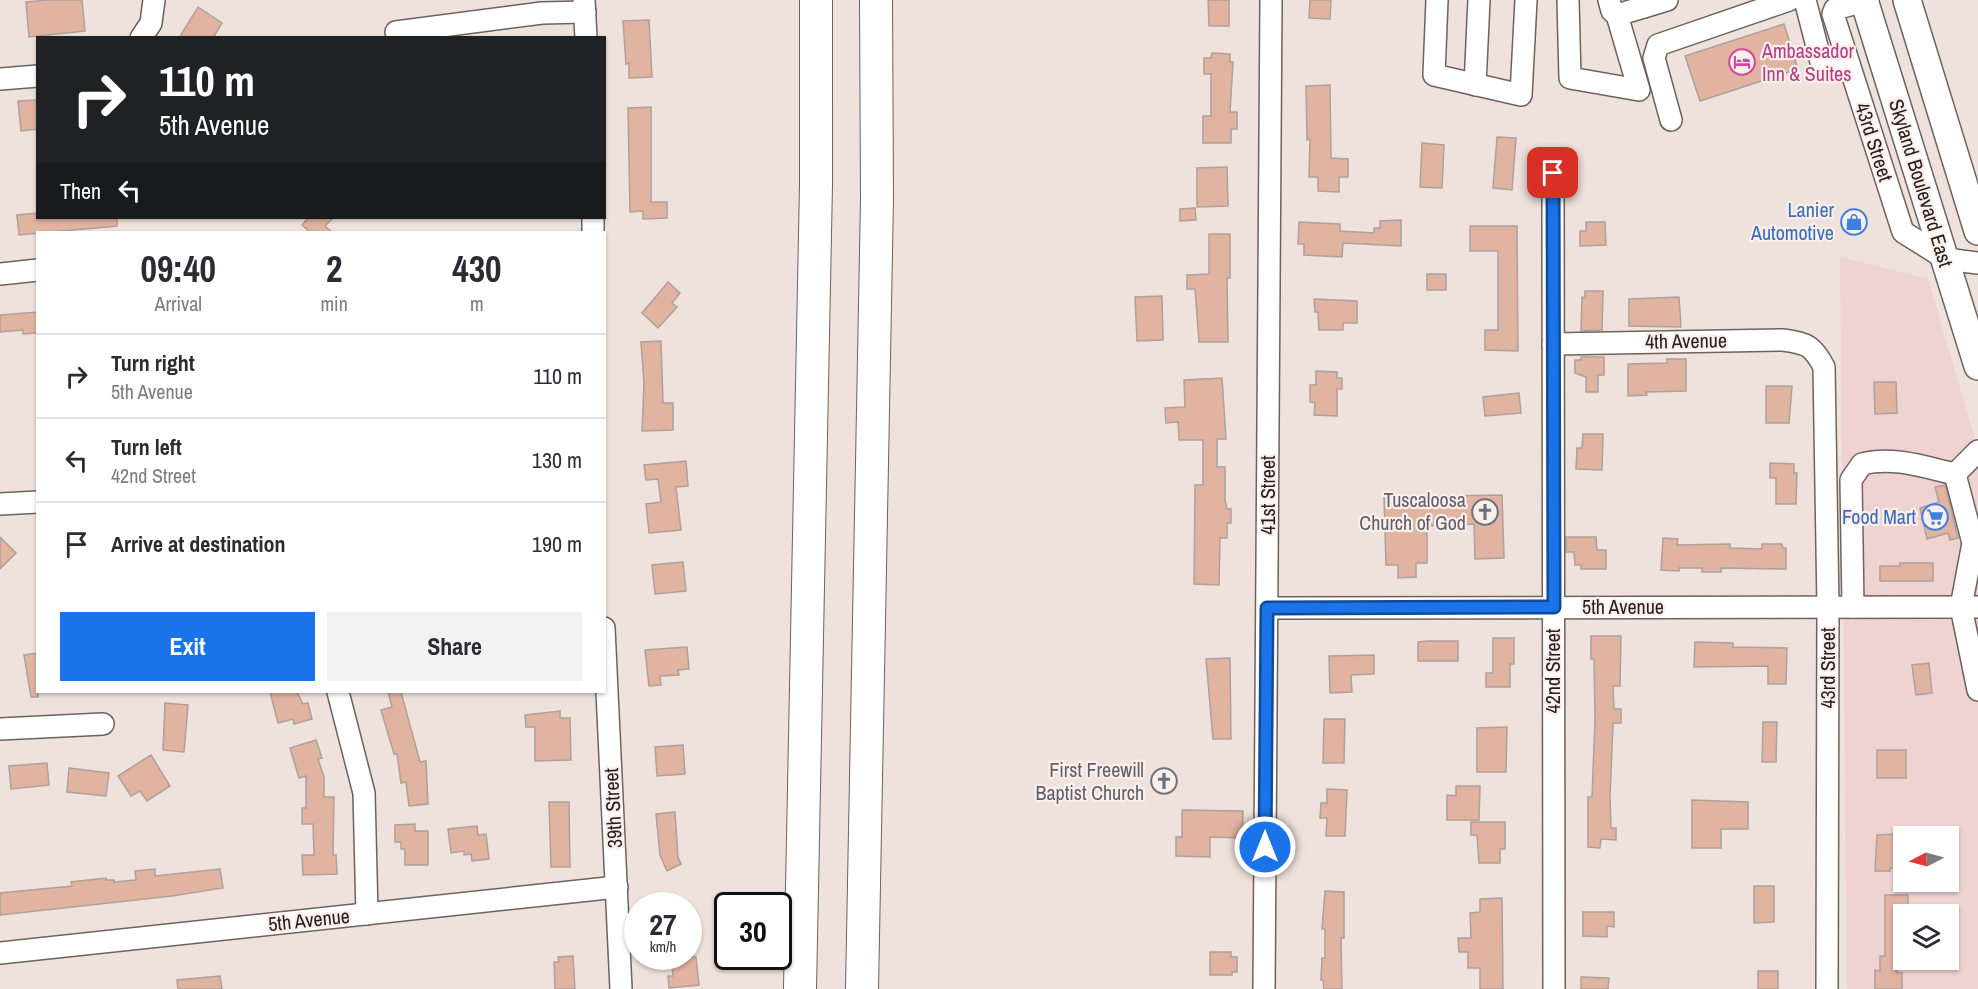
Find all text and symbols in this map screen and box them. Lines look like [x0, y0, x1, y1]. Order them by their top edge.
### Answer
place label: Ambassador Inn & Suites [1761, 37, 1855, 87]
hotel icon: Ambassador Inn & Suites [1727, 47, 1757, 77]
text: 110 m [159, 53, 255, 109]
icon: right [60, 60, 138, 138]
street label: Skyland Boulevard East [1883, 96, 1960, 270]
street label: 43rd Street [1849, 99, 1900, 185]
text: 5th Avenue [159, 107, 269, 143]
pin [1527, 147, 1578, 198]
icon: arrive [1536, 156, 1569, 189]
icon: left [113, 174, 146, 207]
text: Then [60, 176, 101, 206]
place label: Lanier Automotive [1750, 196, 1835, 246]
shop icon: Lanier Automotive [1839, 207, 1869, 237]
text: 09:40 [140, 245, 216, 293]
text: 2 [326, 245, 342, 293]
text: 430 [452, 245, 502, 293]
text: Arrival [155, 290, 202, 317]
text: min [320, 290, 348, 317]
text: m [470, 290, 484, 317]
street label: 4th Avenue [1645, 326, 1727, 355]
text: Turn right [111, 348, 195, 378]
icon: right [60, 360, 93, 393]
text: 110 m [533, 361, 582, 391]
text: 5th Avenue [111, 378, 193, 405]
text: Turn left [111, 432, 182, 462]
icon: left [60, 444, 93, 477]
text: 130 m [532, 445, 582, 475]
street label: 41st Street [1254, 455, 1281, 535]
text: 42nd Street [111, 462, 196, 489]
place label: Tuscaloosa Church of God [1359, 486, 1466, 536]
church icon: Tuscaloosa Church of God [1470, 497, 1500, 527]
supermarket icon: Food Mart [1920, 502, 1950, 532]
place label: Food Mart [1842, 503, 1916, 530]
icon: arrive [60, 528, 93, 561]
text: Arrive at destination [111, 529, 285, 559]
text: 190 m [532, 529, 582, 559]
street label: 5th Avenue [1582, 593, 1664, 620]
button: Exit [60, 612, 315, 681]
button: Share [327, 612, 582, 681]
street label: 43rd Street [1814, 627, 1841, 709]
street label: 42nd Street [1539, 628, 1566, 713]
place label: First Freewill Baptist Church [1036, 756, 1144, 806]
church icon: First Freewill Baptist Church [1149, 766, 1179, 796]
street label: 39th Street [597, 767, 628, 849]
position arrow [1233, 815, 1297, 879]
north arrow [1893, 826, 1959, 892]
map controls [1893, 826, 1959, 970]
speed limit sign: 30 [714, 892, 792, 970]
street label: 5th Avenue [267, 902, 351, 937]
text: 27 [649, 904, 677, 944]
button: layers [1893, 904, 1959, 970]
text: km/h [650, 936, 676, 957]

